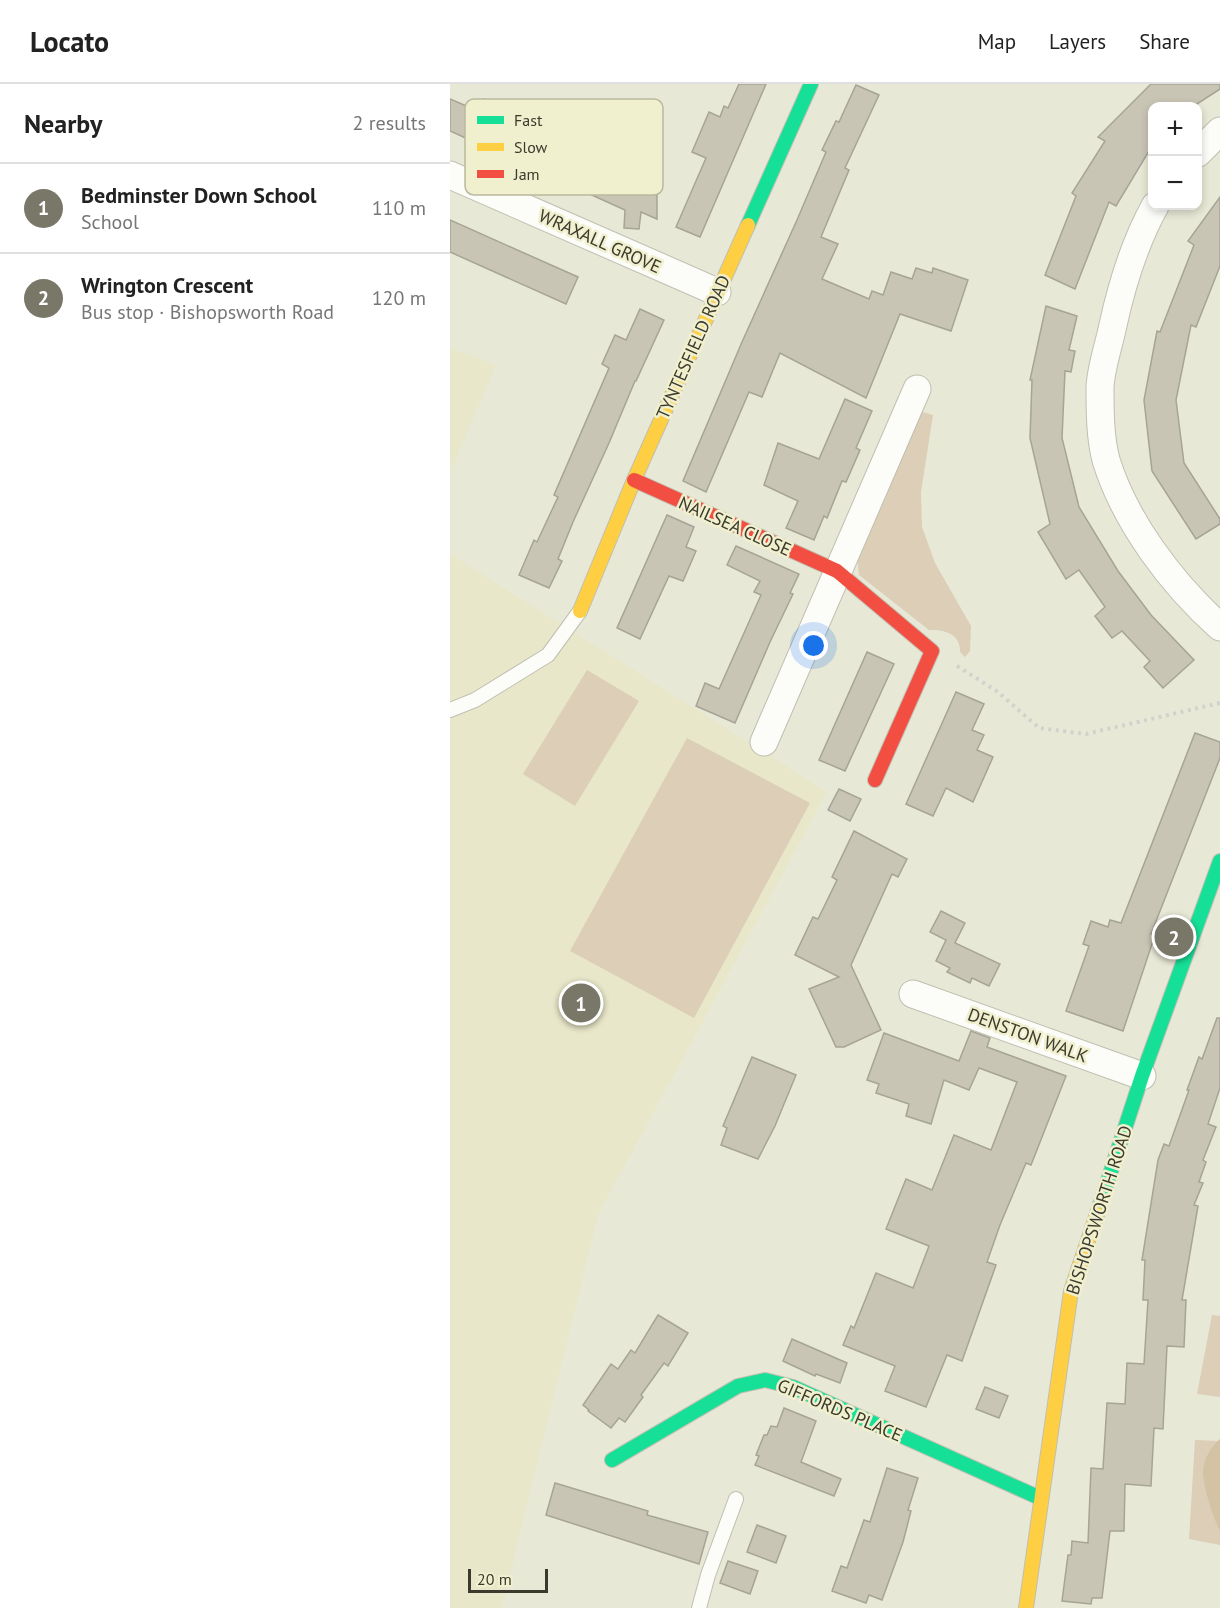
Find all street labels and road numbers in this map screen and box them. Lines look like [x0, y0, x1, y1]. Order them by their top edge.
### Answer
street label: WRAXALL GROVE [535, 204, 665, 278]
street label: TYNTESFIELD ROAD [651, 271, 735, 423]
street label: NAILSEA CLOSE [675, 491, 795, 561]
street label: DENSTON WALK [965, 1003, 1091, 1067]
street label: BISHOPSWORTH ROAD [1061, 1122, 1137, 1298]
street label: GIFFORDS PLACE [774, 1373, 906, 1447]

